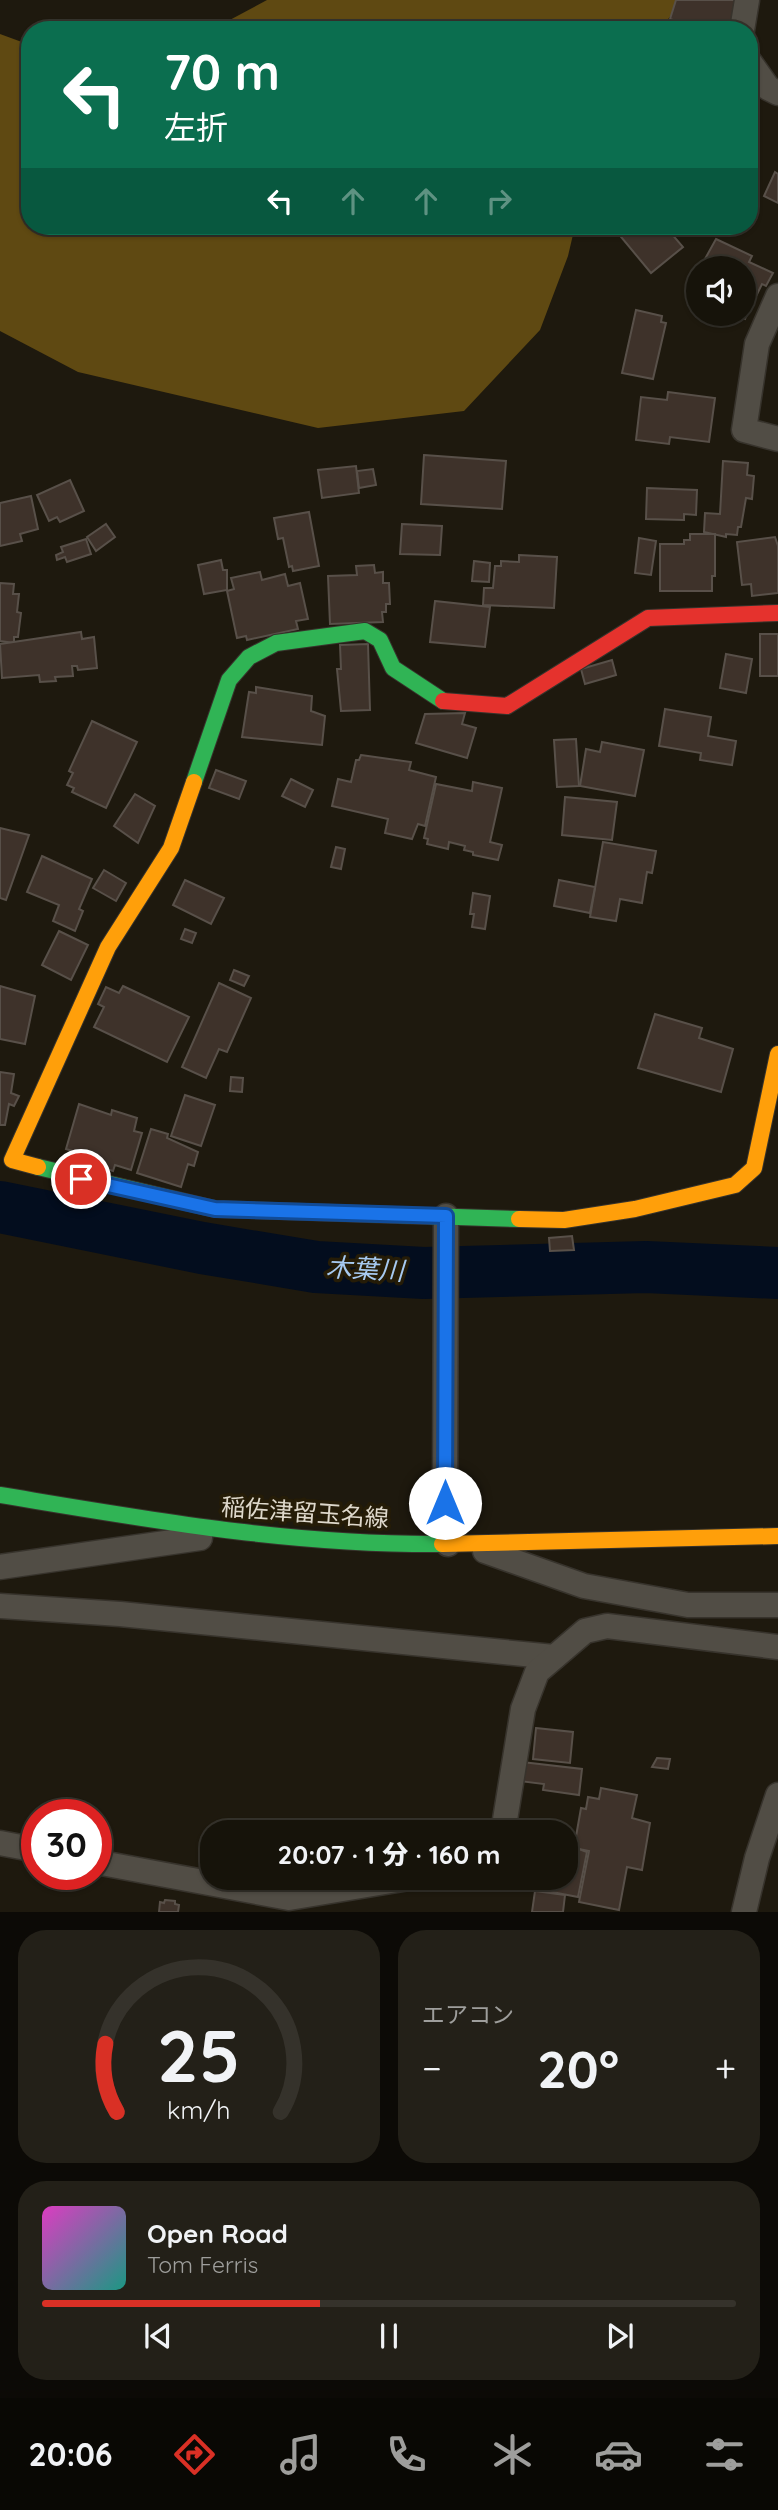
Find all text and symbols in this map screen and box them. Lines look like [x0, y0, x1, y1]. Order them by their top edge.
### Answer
text: 70 m [164, 41, 280, 102]
icon: left [49, 49, 140, 140]
text: 左折 [164, 107, 228, 147]
icon: left [261, 182, 299, 220]
icon: ahead [334, 182, 372, 220]
icon: ahead [407, 182, 445, 220]
icon: right [480, 182, 518, 220]
map controls [686, 256, 756, 326]
button: sound [686, 256, 756, 326]
pin [51, 1149, 111, 1209]
icon: arrive [62, 1160, 100, 1198]
water label: 木葉川 [325, 1250, 408, 1287]
position arrow [408, 1466, 482, 1540]
street label: 稲佐津留玉名線 [220, 1491, 390, 1533]
speed limit sign: 30 [21, 1799, 112, 1890]
text: 20:07 · 1 分 · 160 m [278, 1838, 500, 1871]
text: エアコン [422, 2000, 514, 2029]
text: 25 [157, 2010, 241, 2101]
text: 20° [537, 2036, 619, 2101]
text: − [422, 2044, 442, 2092]
text: + [715, 2044, 736, 2092]
text: km/h [167, 2094, 231, 2125]
text: Open Road [147, 2217, 288, 2250]
text: Tom Ferris [147, 2250, 258, 2279]
icon: previous [139, 2317, 177, 2355]
icon: pause [370, 2317, 408, 2355]
icon: next [601, 2317, 639, 2355]
icon: directions [170, 2430, 219, 2479]
icon: music [276, 2430, 325, 2479]
icon: phone [382, 2430, 431, 2479]
icon: climate [488, 2430, 537, 2479]
icon: car [594, 2430, 643, 2479]
icon: filters [700, 2430, 749, 2479]
text: 20:06 [29, 2434, 113, 2474]

